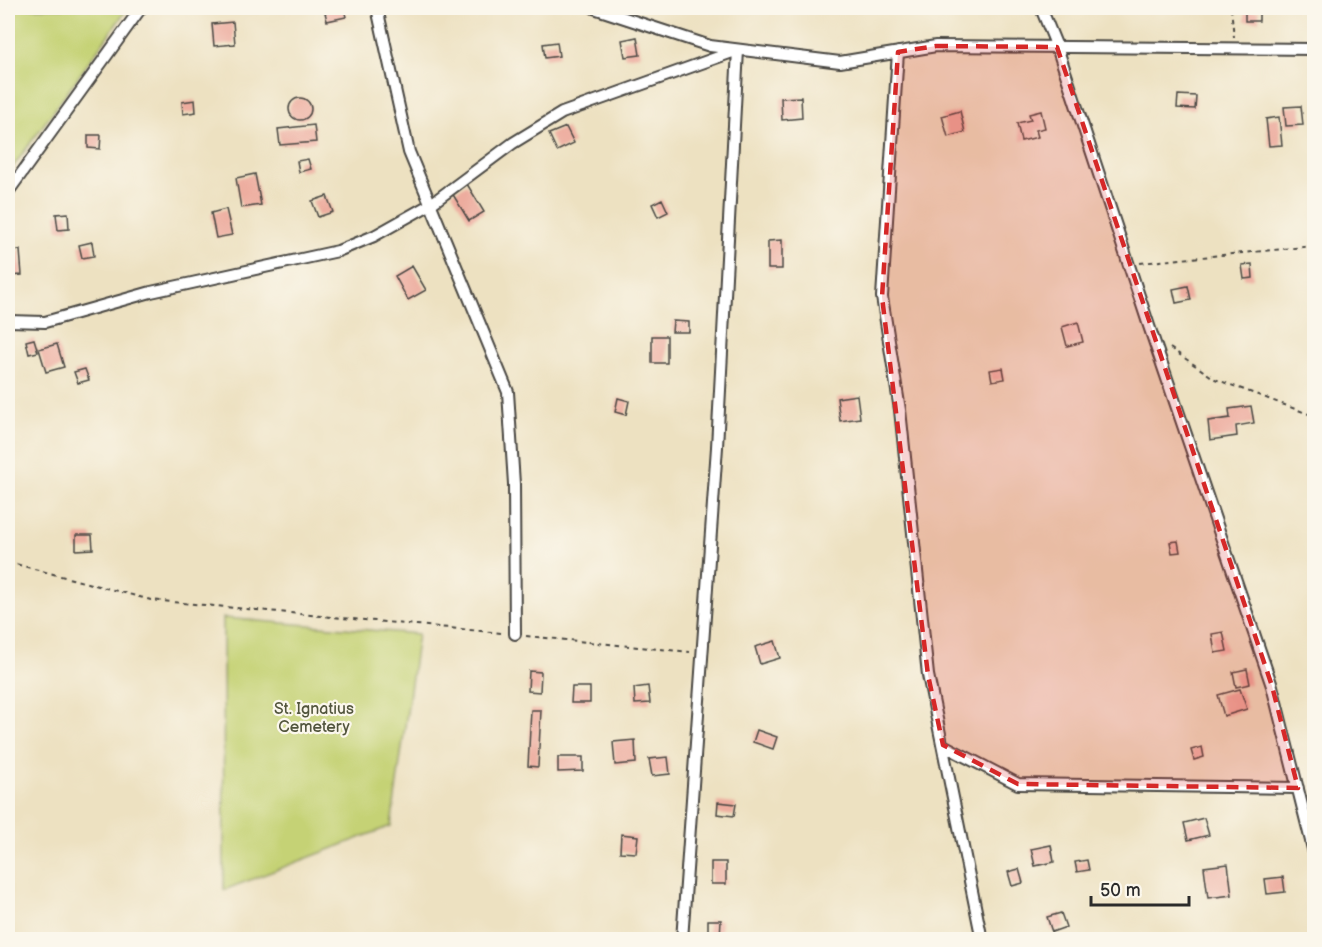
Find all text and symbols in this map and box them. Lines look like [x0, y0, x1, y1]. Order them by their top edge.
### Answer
park label: St. Ignatius Cemetery [274, 700, 354, 737]
scale bar [1091, 869, 1188, 907]
text: 50 m [1100, 880, 1141, 901]

